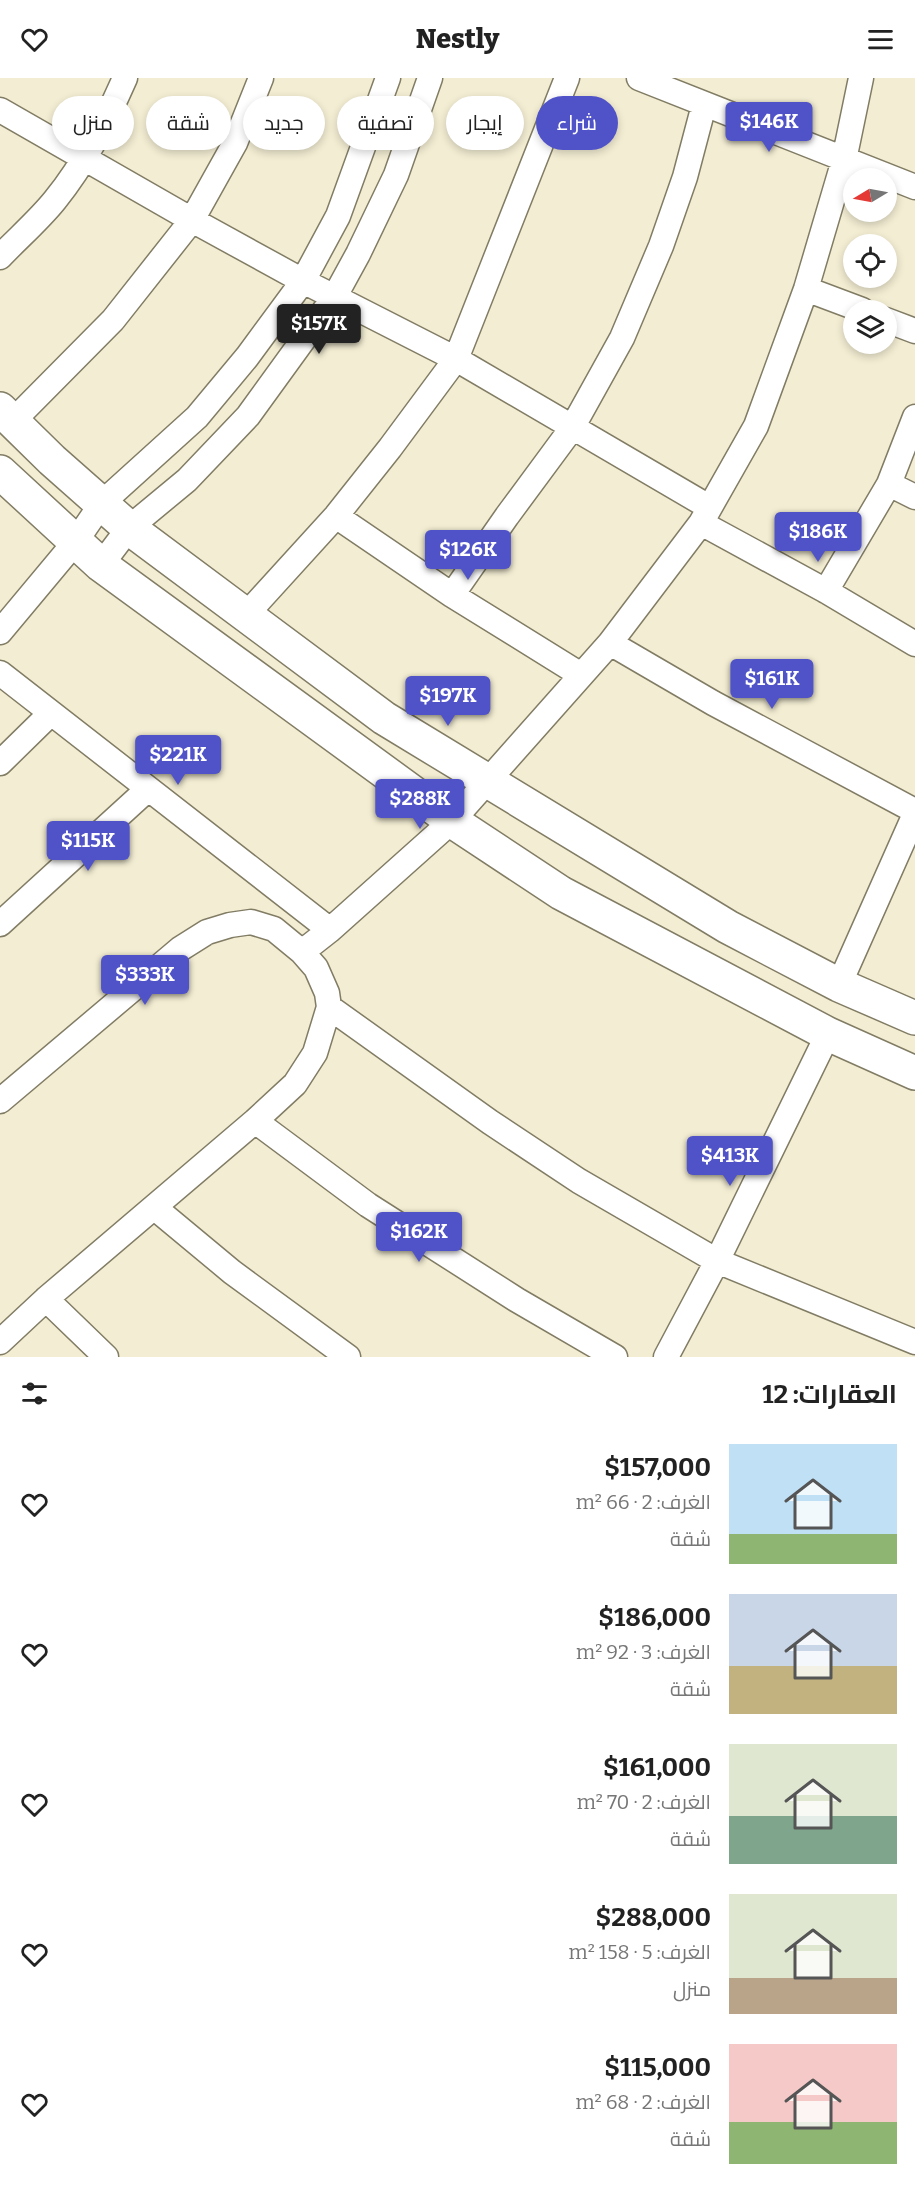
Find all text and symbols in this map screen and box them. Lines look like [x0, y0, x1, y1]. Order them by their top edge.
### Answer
icon: heart [18, 23, 51, 56]
text: Nestly [416, 23, 499, 55]
icon: menu [864, 23, 897, 56]
chip: منزل [52, 96, 134, 150]
chip: شقة [146, 96, 231, 150]
chip: جديد [243, 96, 325, 150]
chip: تصفية [337, 96, 434, 150]
chip: إيجار [446, 96, 524, 150]
chip: شراء [536, 96, 618, 150]
pin: $146K [727, 102, 811, 153]
text: $146K [739, 109, 799, 133]
north arrow [843, 168, 897, 222]
map controls [843, 168, 897, 354]
button: locate [843, 234, 897, 288]
button: layers [843, 300, 897, 354]
pin: $157K [277, 304, 361, 355]
text: $157K [291, 311, 347, 335]
pin: $186K [776, 512, 860, 563]
text: $186K [789, 519, 847, 543]
pin: $126K [426, 530, 510, 581]
text: $126K [439, 537, 497, 561]
pin: $161K [730, 659, 814, 710]
text: $161K [744, 666, 800, 690]
pin: $197K [406, 676, 490, 727]
text: $197K [419, 683, 477, 707]
pin: $221K [136, 735, 220, 786]
text: $221K [149, 742, 207, 766]
pin: $288K [378, 779, 462, 830]
text: $288K [389, 786, 451, 810]
pin: $115K [46, 821, 130, 872]
text: $115K [61, 828, 115, 852]
pin: $333K [103, 955, 187, 1006]
text: $333K [115, 962, 175, 986]
pin: $413K [688, 1136, 772, 1187]
text: $413K [701, 1143, 759, 1167]
pin: $162K [377, 1212, 461, 1263]
text: $162K [390, 1219, 448, 1243]
icon: filters [18, 1377, 51, 1410]
text: العقارات: 12 [762, 1379, 897, 1410]
text: $157,000 [604, 1452, 711, 1483]
icon: home [777, 1468, 849, 1540]
icon: heart [18, 1488, 51, 1521]
text: الغرف: 2 · 66 m² [576, 1490, 711, 1514]
text: شقة [670, 1527, 711, 1551]
text: $186,000 [598, 1602, 711, 1633]
icon: home [777, 1618, 849, 1690]
icon: heart [18, 1638, 51, 1671]
text: الغرف: 3 · 92 m² [576, 1640, 711, 1664]
text: شقة [670, 1677, 711, 1701]
text: $161,000 [603, 1752, 711, 1783]
icon: home [777, 1768, 849, 1840]
icon: heart [18, 1788, 51, 1821]
text: الغرف: 2 · 70 m² [577, 1790, 711, 1814]
text: شقة [670, 1827, 711, 1851]
text: $288,000 [595, 1902, 711, 1933]
icon: home [777, 1918, 849, 1990]
icon: heart [18, 1938, 51, 1971]
text: الغرف: 5 · 158 m² [569, 1940, 711, 1964]
text: منزل [673, 1977, 711, 2001]
text: $115,000 [604, 2052, 711, 2083]
icon: home [777, 2068, 849, 2140]
icon: heart [18, 2088, 51, 2121]
text: الغرف: 2 · 68 m² [575, 2090, 711, 2114]
text: شقة [670, 2127, 711, 2151]

